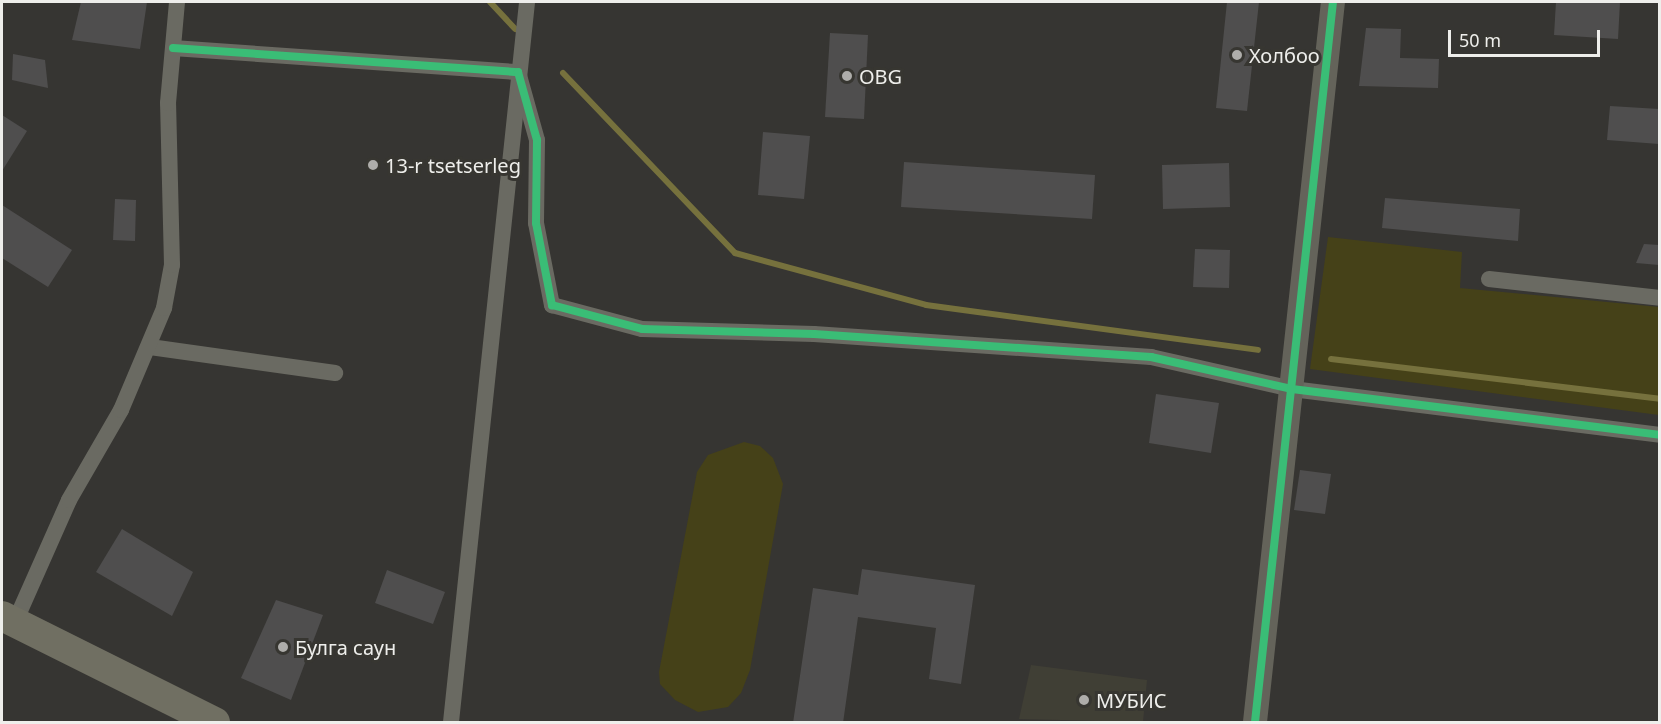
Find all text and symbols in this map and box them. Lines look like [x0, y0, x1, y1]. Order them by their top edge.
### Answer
scale bar [1451, 18, 1602, 56]
text: 50 m [1459, 28, 1501, 52]
place label: Холбоо [1249, 43, 1320, 67]
marker: Холбоо [1230, 48, 1244, 62]
place label: OBG [859, 64, 902, 88]
marker: OBG [840, 69, 854, 83]
place label: 13-r tsetserleg [385, 153, 521, 177]
marker: 13-r tsetserleg [366, 158, 380, 172]
place label: Булга саун [295, 635, 396, 659]
marker: Булга саун [276, 640, 290, 654]
place label: МУБИС [1096, 688, 1167, 712]
marker: МУБИС [1077, 693, 1091, 707]

